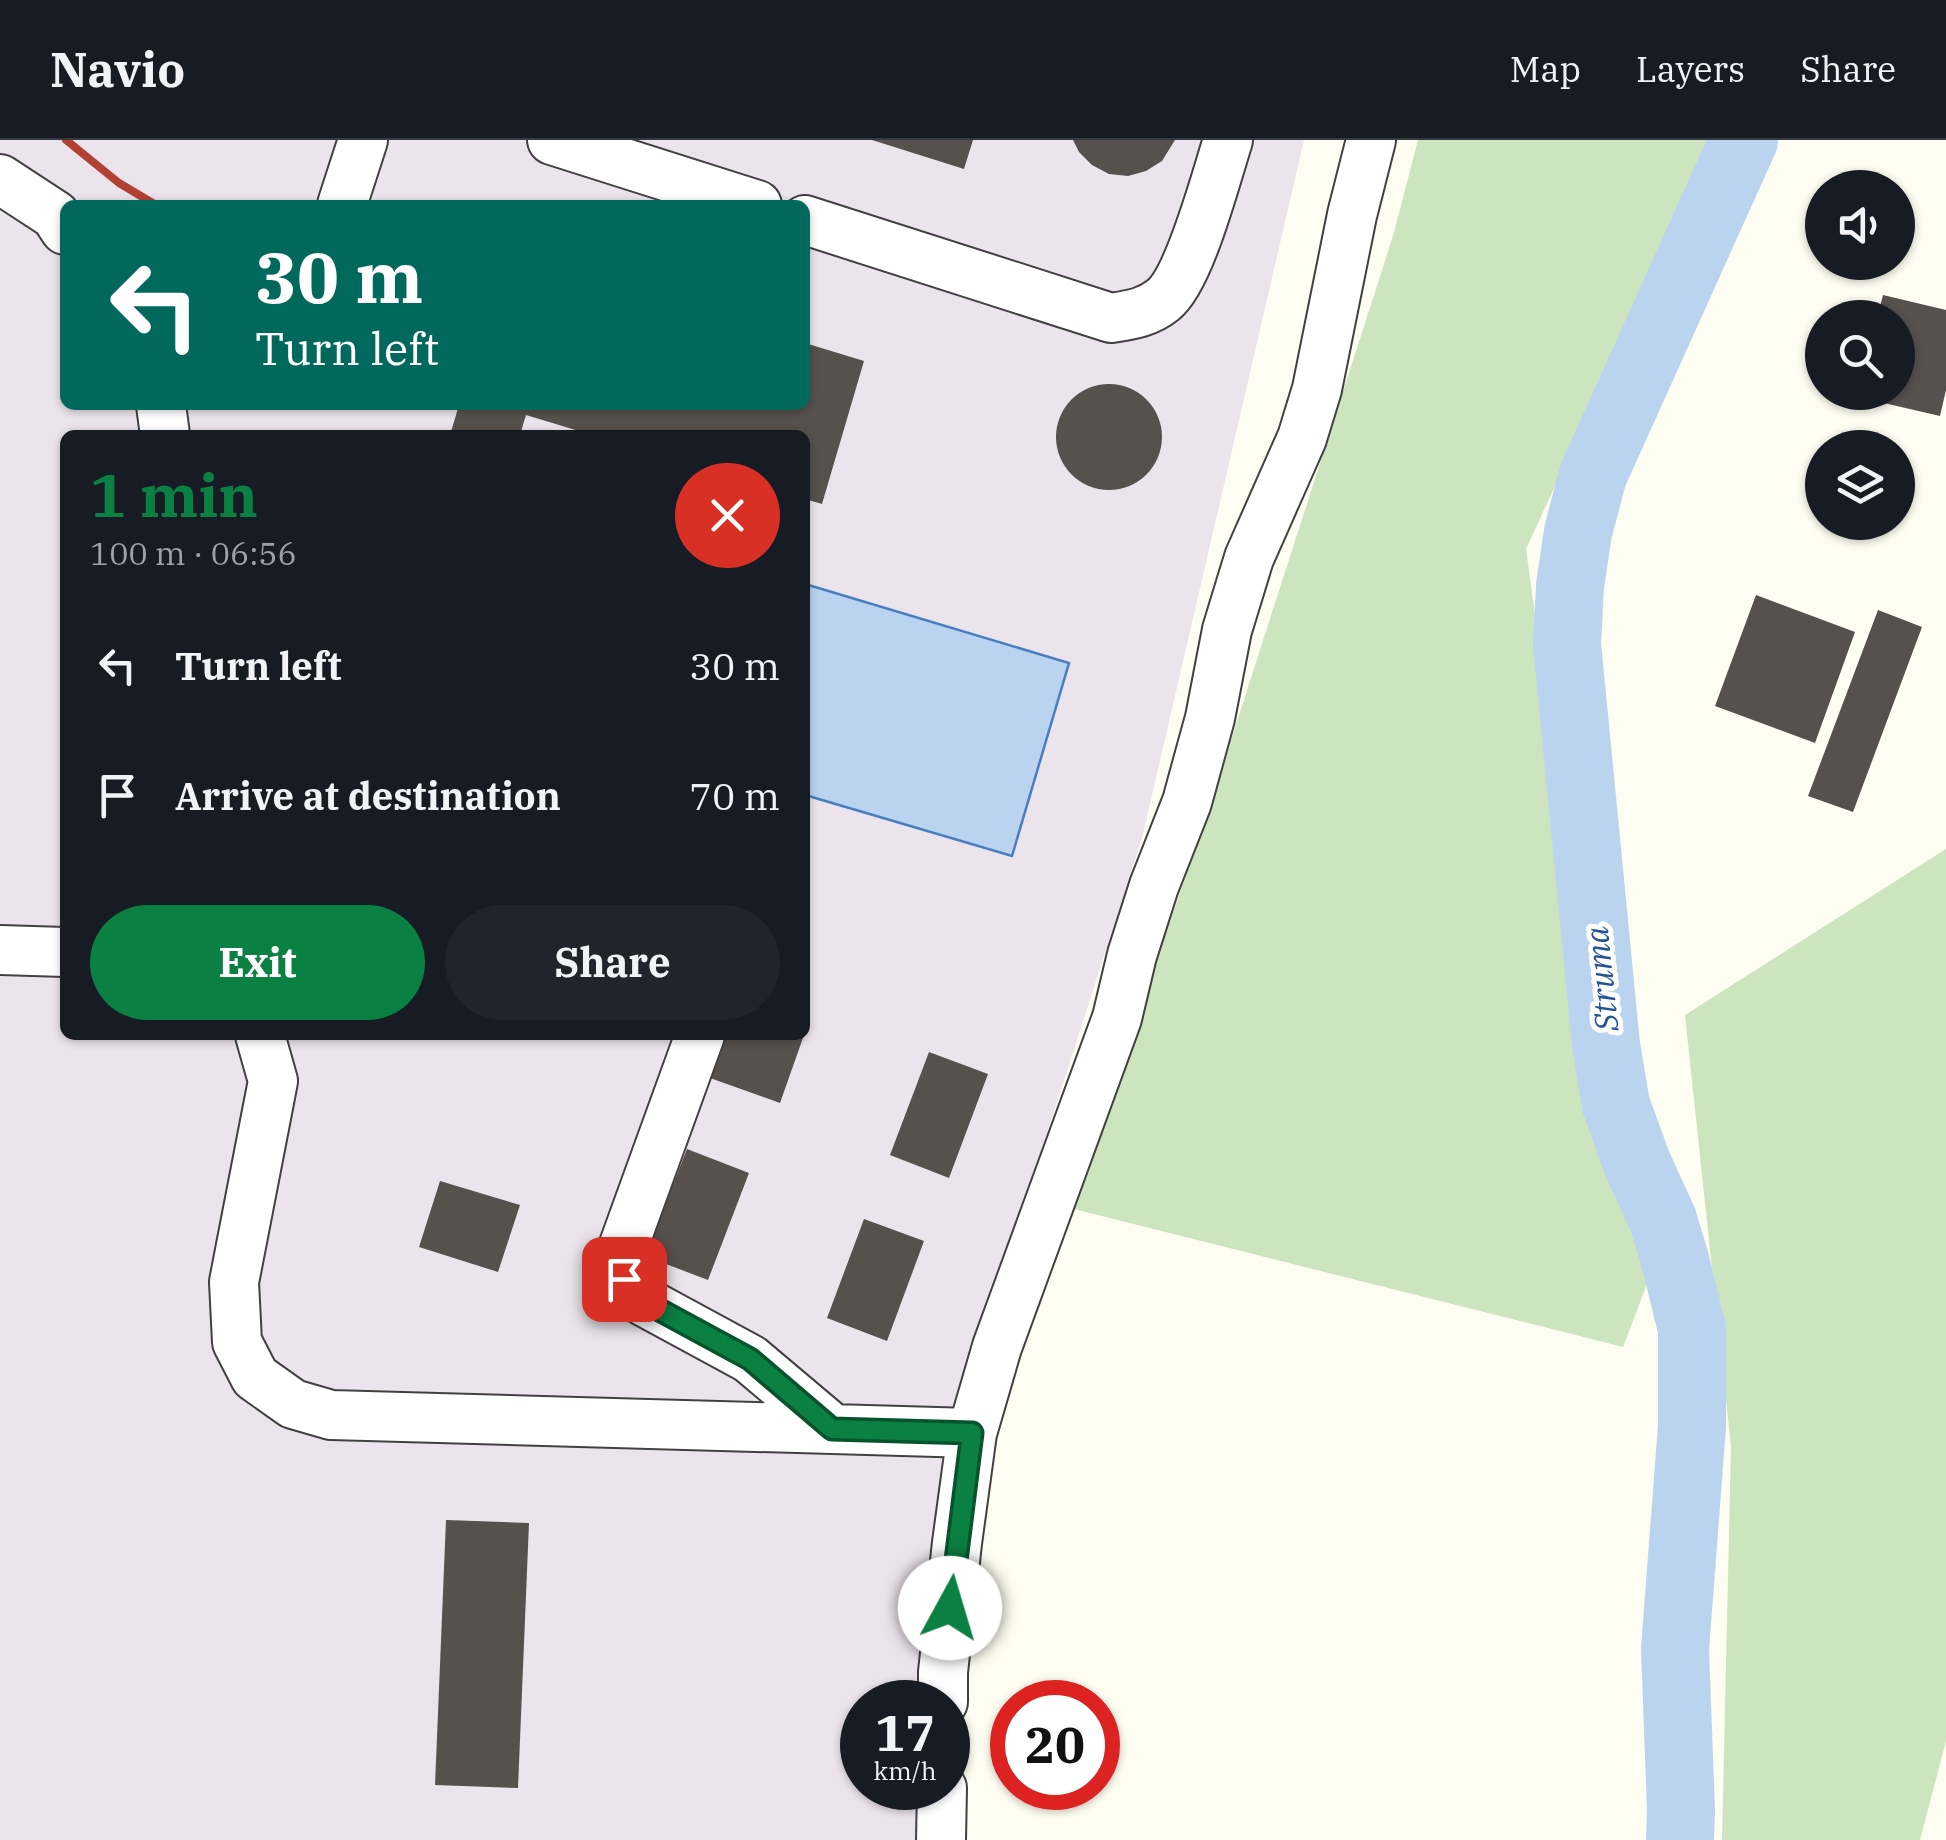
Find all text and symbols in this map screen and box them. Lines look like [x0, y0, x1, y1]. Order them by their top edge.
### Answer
text: Navio [50, 38, 185, 100]
text: Map [1510, 46, 1581, 92]
text: Layers [1636, 46, 1745, 92]
text: Share [1800, 46, 1896, 92]
map controls [1805, 170, 1915, 540]
button: sound [1805, 170, 1915, 280]
text: 30 m [255, 231, 423, 322]
icon: left [90, 240, 220, 370]
button: search [1805, 300, 1915, 410]
text: Turn left [255, 319, 439, 377]
button: layers [1805, 430, 1915, 540]
text: 1 min [90, 455, 258, 534]
button: close [675, 463, 780, 568]
text: 100 m · 06:56 [90, 532, 297, 574]
icon: left [90, 638, 145, 693]
text: Turn left [175, 641, 342, 690]
text: 30 m [689, 641, 780, 690]
icon: arrive [90, 768, 145, 823]
text: Arrive at destination [175, 771, 561, 820]
text: 70 m [689, 771, 780, 820]
button: Exit [90, 905, 425, 1020]
button: Share [445, 905, 780, 1020]
water label: Struma [1575, 924, 1628, 1035]
pin [582, 1237, 667, 1322]
icon: arrive [597, 1252, 652, 1307]
position arrow [898, 1556, 1002, 1660]
speed limit sign: 20 [990, 1680, 1120, 1810]
text: 17 [875, 1700, 935, 1765]
text: km/h [873, 1754, 937, 1787]

